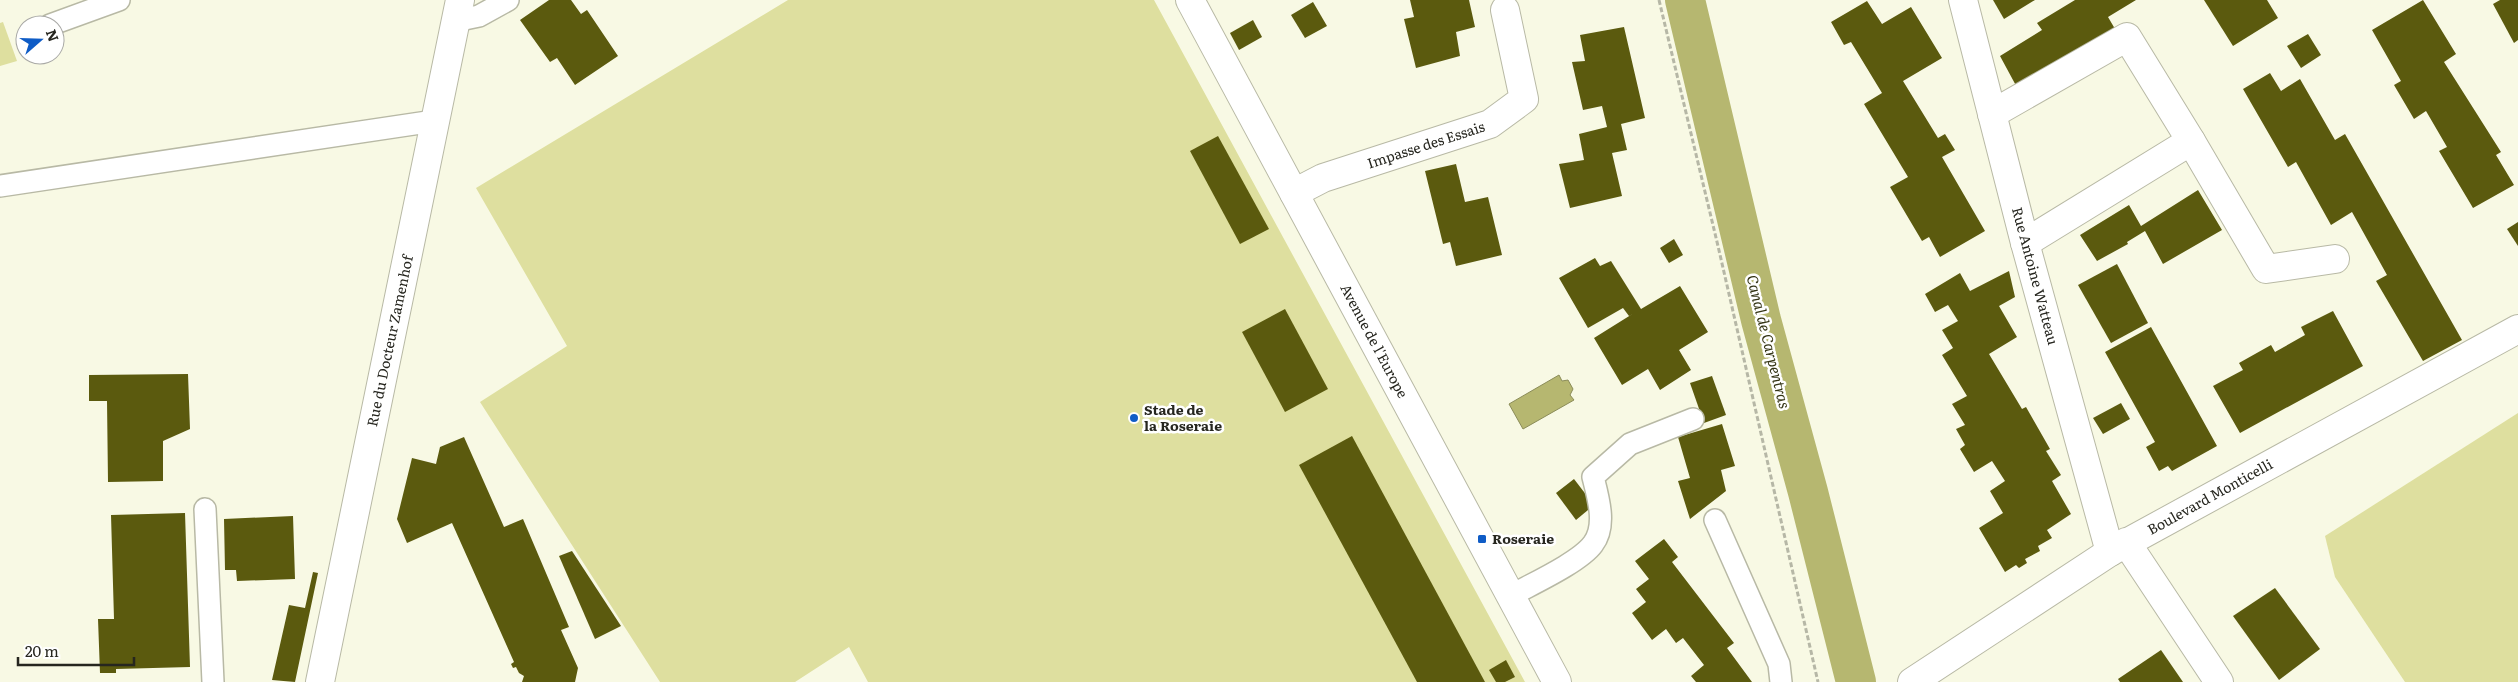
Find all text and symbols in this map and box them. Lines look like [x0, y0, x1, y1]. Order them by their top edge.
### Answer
north arrow [15, 15, 65, 65]
text: N [42, 26, 65, 44]
street label: Impasse des Essais [1364, 116, 1487, 173]
street label: Rue Antoine Watteau [2008, 205, 2064, 347]
street label: Rue du Docteur Zamenhof [361, 252, 417, 428]
water label: Canal de Carpentras [1742, 272, 1797, 411]
street label: Avenue de l'Europe [1336, 280, 1413, 401]
place label: Stade de la Roseraie [1144, 399, 1222, 435]
marker: Stade de la Roseraie [1128, 412, 1140, 424]
street label: Boulevard Monticelli [2143, 453, 2276, 539]
place label: Roseraie [1492, 528, 1554, 548]
marker: Roseraie [1476, 533, 1488, 545]
scale bar [18, 634, 134, 666]
text: 20 m [25, 639, 59, 662]

